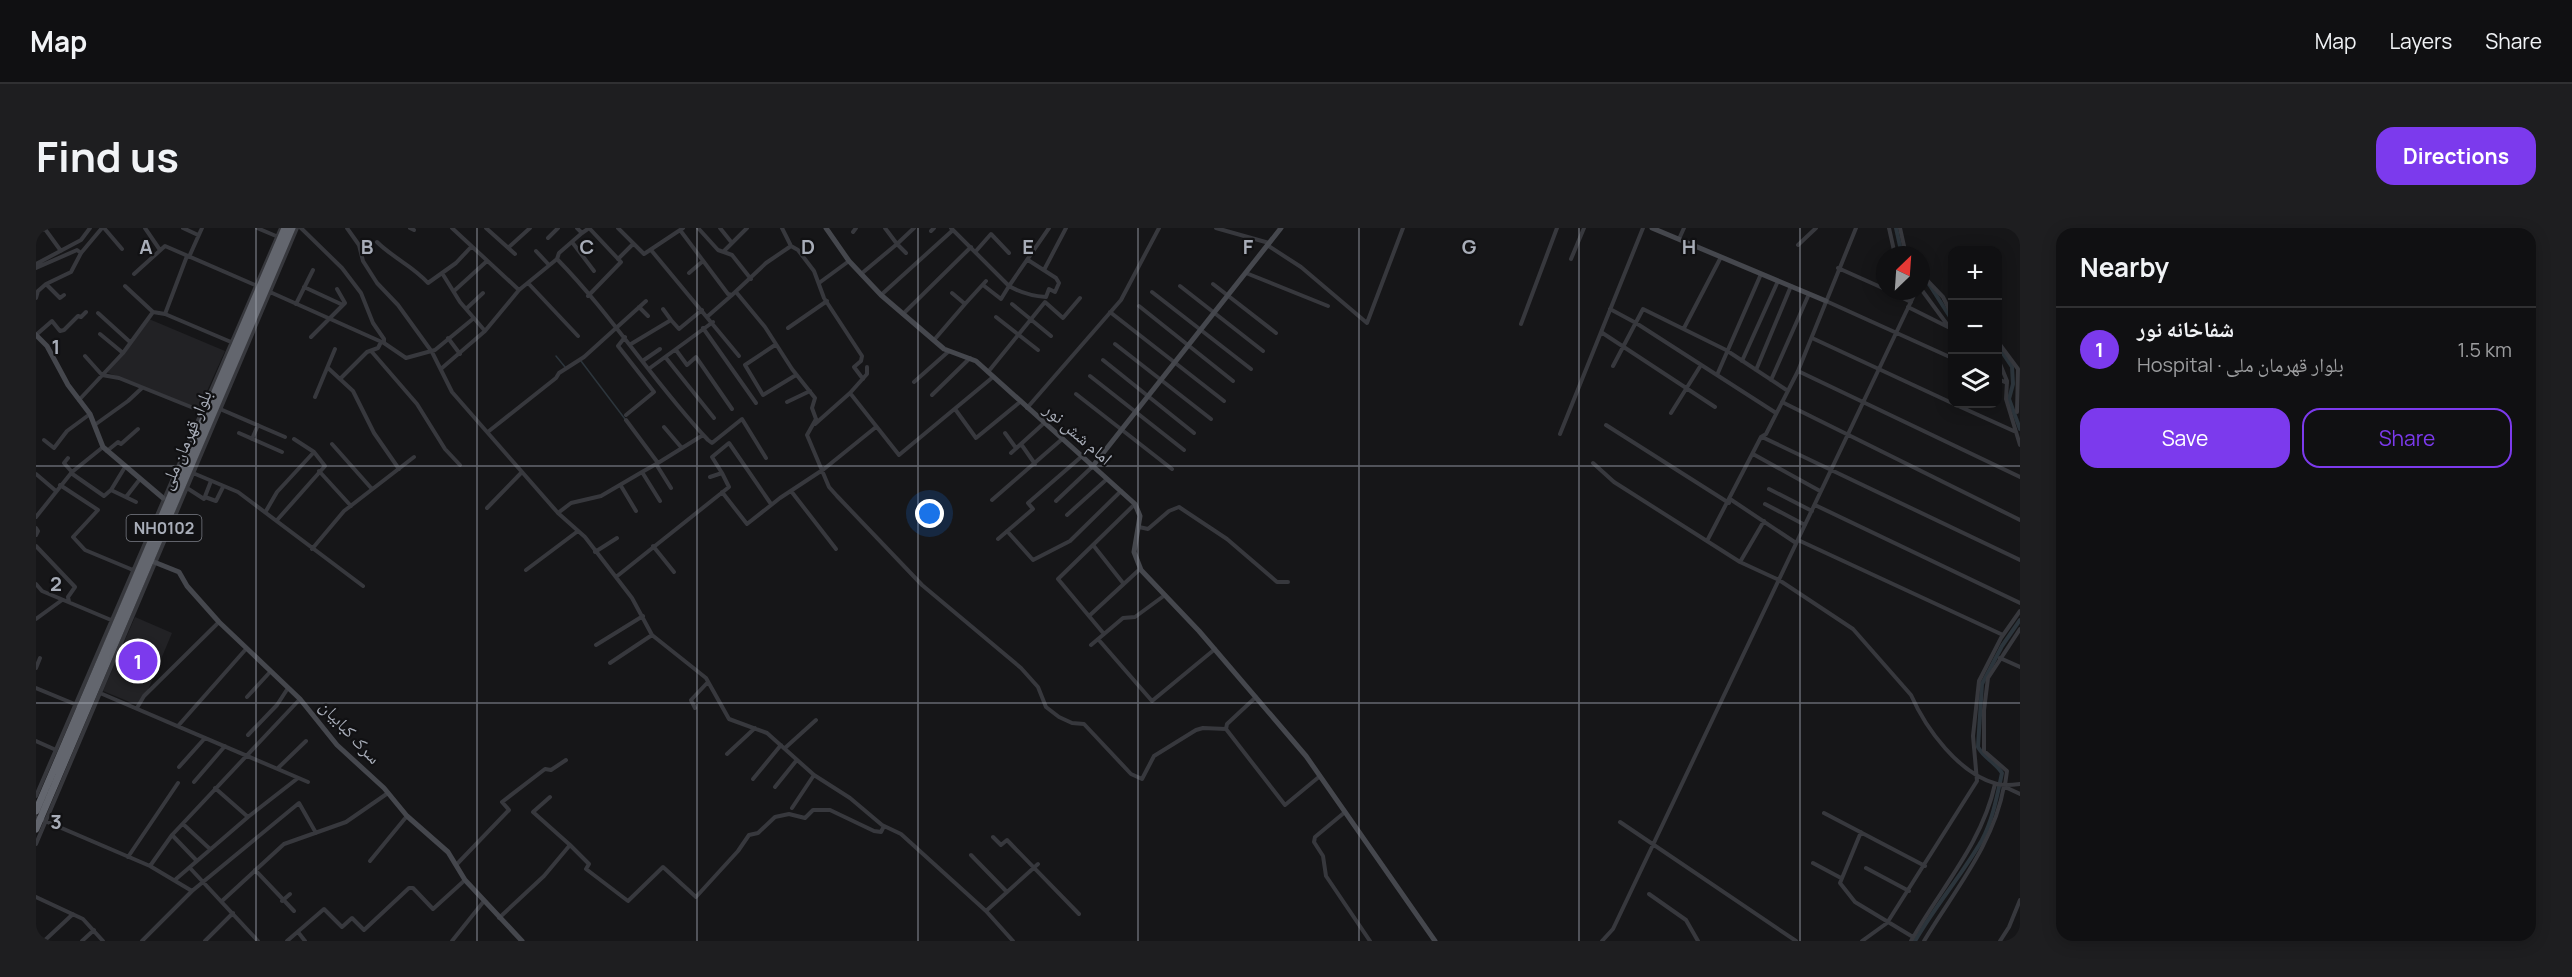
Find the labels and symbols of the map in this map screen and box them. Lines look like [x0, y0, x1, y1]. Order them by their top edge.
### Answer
text: A [139, 233, 153, 260]
text: B [361, 233, 374, 260]
text: C [580, 233, 594, 260]
text: D [801, 233, 815, 260]
text: E [1022, 233, 1034, 260]
text: F [1243, 233, 1254, 260]
text: G [1462, 233, 1477, 260]
text: H [1682, 233, 1696, 260]
north arrow [1876, 246, 1930, 300]
text: 1 [52, 333, 60, 360]
street label: بلوار قهرمان ملی [153, 386, 217, 493]
street label: امام شش نور [1038, 396, 1118, 470]
your location [915, 499, 944, 528]
road number: NH0102 [126, 515, 202, 541]
text: 2 [50, 570, 62, 597]
pin: 1 [118, 638, 158, 684]
street label: سرک کبابیان [315, 694, 387, 769]
text: 3 [50, 808, 62, 835]

